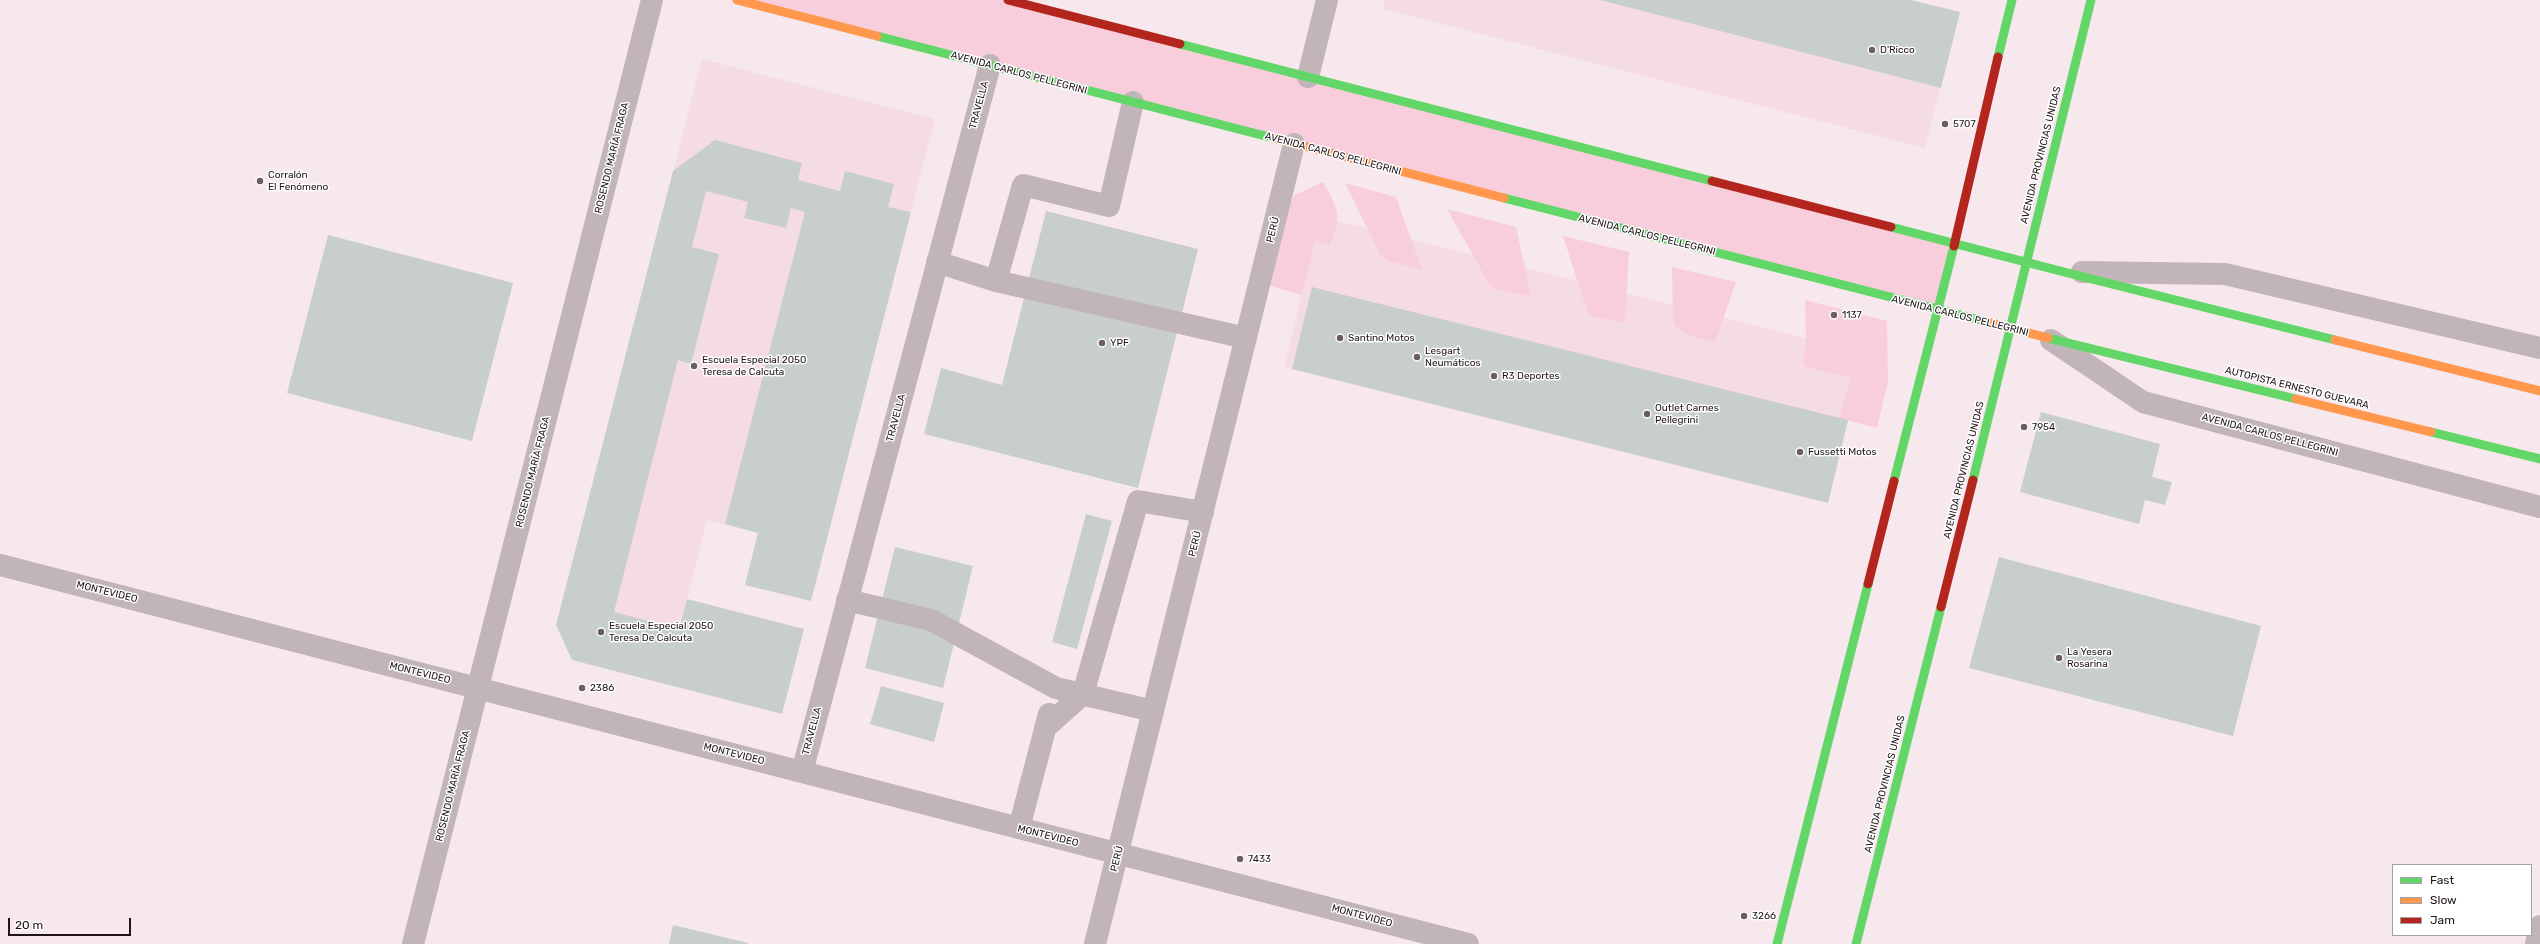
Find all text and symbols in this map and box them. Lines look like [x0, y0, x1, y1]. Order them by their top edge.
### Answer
place label: D'Ricco [1880, 44, 1915, 56]
marker: D'Ricco [1867, 45, 1877, 55]
street label: AVENIDA CARLOS PELLEGRINI [949, 49, 1089, 97]
street label: TRAVELLA [967, 80, 991, 130]
street label: AVENIDA PROVINCIAS UNIDAS [2018, 85, 2064, 225]
street label: ROSENDO MARÍA FRAGA [592, 101, 632, 215]
place label: 5707 [1953, 118, 1976, 130]
marker: 5707 [1940, 119, 1950, 129]
street label: AVENIDA CARLOS PELLEGRINI [1263, 130, 1403, 178]
place label: Corralón El Fenómeno [268, 169, 328, 192]
marker: Corralón El Fenómeno [255, 176, 265, 186]
street label: AVENIDA CARLOS PELLEGRINI [1577, 212, 1717, 258]
street label: PERÚ [1264, 216, 1282, 244]
street label: AVENIDA CARLOS PELLEGRINI [1890, 293, 2030, 339]
place label: 1137 [1842, 309, 1862, 321]
marker: 1137 [1829, 310, 1839, 320]
place label: Santino Motos [1348, 332, 1415, 344]
marker: Santino Motos [1335, 333, 1345, 343]
place label: YPF [1110, 337, 1129, 349]
marker: YPF [1097, 338, 1107, 348]
place label: Lesgart Neumáticos [1425, 345, 1481, 368]
marker: Lesgart Neumáticos [1412, 352, 1422, 362]
place label: Escuela Especial 2050 Teresa de Calcuta [702, 354, 806, 378]
marker: Escuela Especial 2050 Teresa de Calcuta [689, 361, 699, 371]
street label: AUTOPISTA ERNESTO GUEVARA [2224, 364, 2370, 412]
place label: R3 Deportes [1502, 370, 1560, 382]
marker: R3 Deportes [1489, 371, 1499, 381]
street label: TRAVELLA [884, 393, 908, 443]
street label: AVENIDA PROVINCIAS UNIDAS [1941, 400, 1987, 540]
place label: Outlet Carnes Pellegrini [1655, 402, 1719, 426]
marker: Outlet Carnes Pellegrini [1642, 409, 1652, 419]
street label: AVENIDA CARLOS PELLEGRINI [2200, 411, 2340, 459]
street label: ROSENDO MARÍA FRAGA [513, 415, 553, 529]
place label: 7954 [2032, 421, 2055, 433]
marker: 7954 [2019, 422, 2029, 432]
place label: Fussetti Motos [1808, 446, 1877, 458]
marker: Fussetti Motos [1795, 447, 1805, 457]
street label: PERÚ [1186, 530, 1204, 558]
street label: MONTEVIDEO [75, 579, 139, 605]
place label: Escuela Especial 2050 Teresa De Calcuta [609, 620, 713, 644]
marker: Escuela Especial 2050 Teresa De Calcuta [596, 627, 606, 637]
place label: La Yesera Rosarina [2067, 646, 2112, 670]
marker: La Yesera Rosarina [2054, 653, 2064, 663]
street label: MONTEVIDEO [388, 660, 452, 686]
place label: 2386 [590, 682, 614, 694]
marker: 2386 [577, 683, 587, 693]
street label: TRAVELLA [800, 706, 824, 756]
street label: AVENIDA PROVINCIAS UNIDAS [1862, 714, 1908, 854]
street label: ROSENDO MARÍA FRAGA [433, 729, 473, 843]
street label: MONTEVIDEO [702, 741, 766, 767]
street label: MONTEVIDEO [1016, 823, 1080, 849]
street label: PERÚ [1108, 845, 1126, 873]
place label: 7433 [1248, 853, 1271, 865]
marker: 7433 [1235, 854, 1245, 864]
legend [2392, 864, 2532, 936]
text: Fast [2430, 873, 2454, 887]
text: Slow [2430, 893, 2457, 907]
street label: MONTEVIDEO [1330, 902, 1394, 930]
scale bar [10, 910, 133, 936]
place label: 3266 [1752, 910, 1776, 922]
marker: 3266 [1739, 911, 1749, 921]
text: Jam [2430, 913, 2455, 927]
text: 20 m [15, 918, 43, 932]

